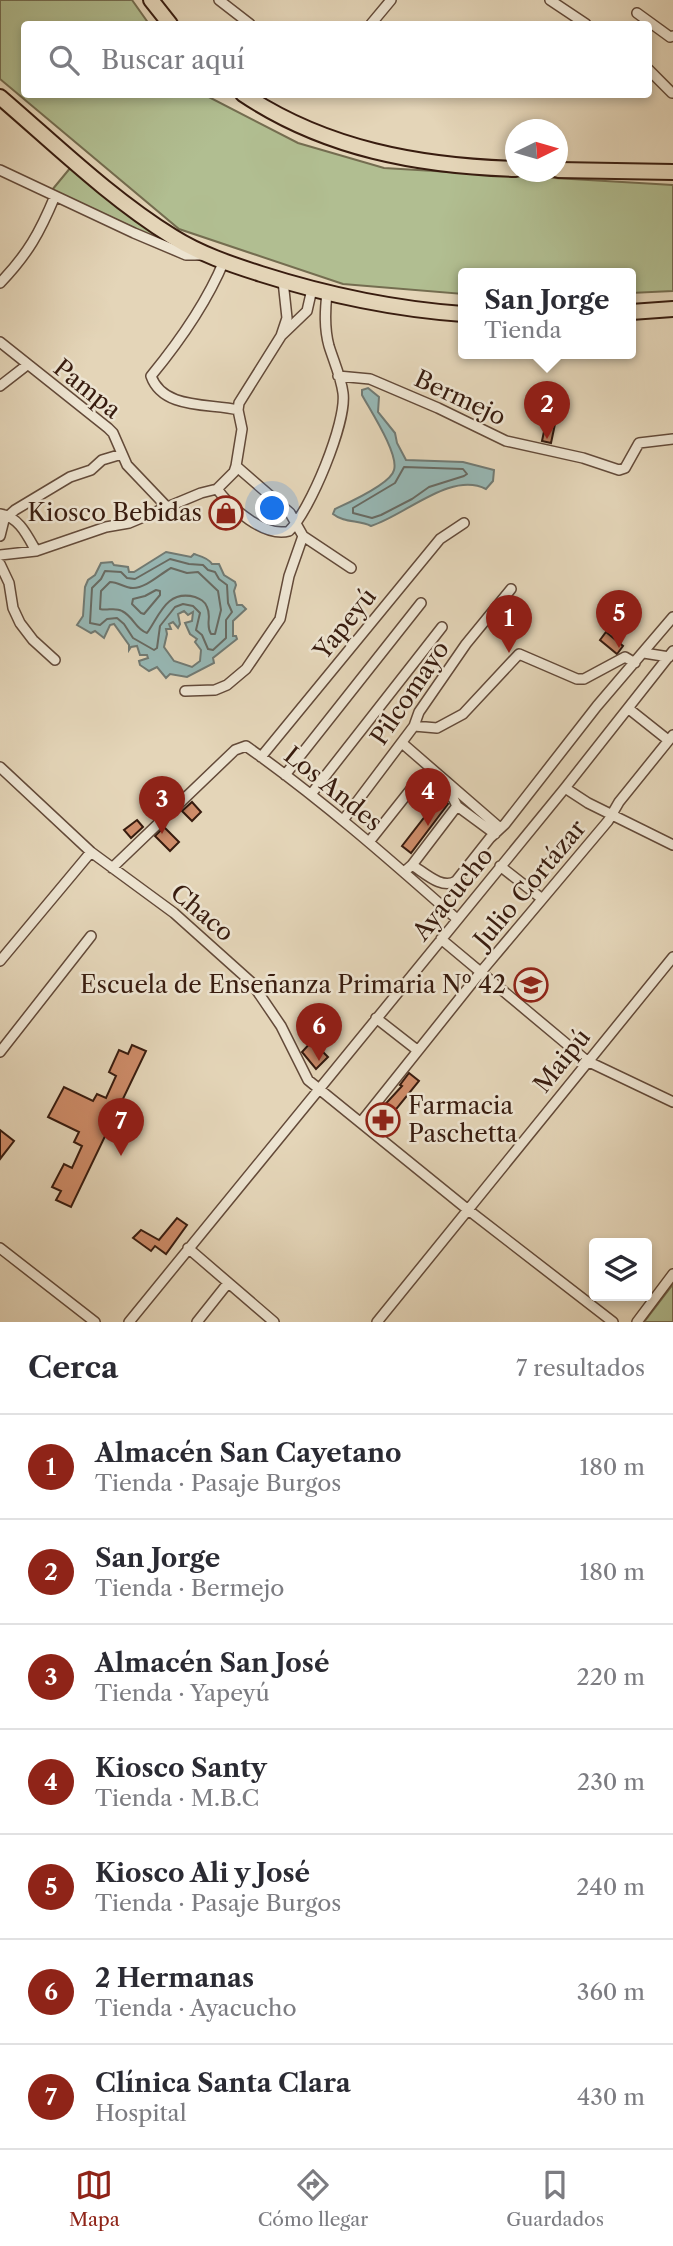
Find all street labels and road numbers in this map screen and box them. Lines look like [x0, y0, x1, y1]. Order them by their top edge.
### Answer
street label: Pampa [48, 353, 127, 425]
street label: Bermejo [410, 364, 511, 431]
street label: Yapeyú [307, 582, 382, 666]
street label: Pilcomayo [364, 635, 455, 750]
street label: Los Andes [278, 740, 388, 837]
street label: Julio Cortázar [465, 814, 592, 957]
street label: Ayacucho [406, 841, 499, 947]
street label: Chaco [165, 878, 240, 947]
street label: Maipú [527, 1023, 596, 1098]

